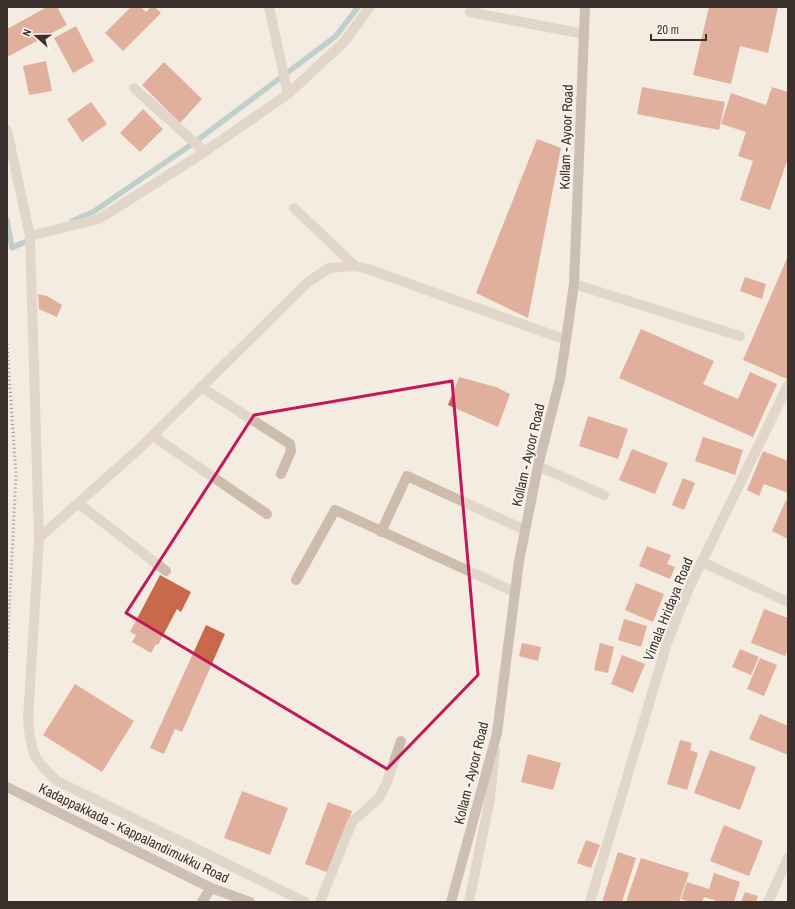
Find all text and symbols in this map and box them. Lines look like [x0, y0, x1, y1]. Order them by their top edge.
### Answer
north arrow [16, 16, 56, 56]
scale bar [651, 16, 706, 42]
text: 20 m [657, 22, 679, 38]
text: N [19, 27, 34, 38]
street label: Kollam - Ayoor Road [555, 84, 577, 190]
street label: Kollam - Ayoor Road [507, 402, 549, 508]
street label: Vimala Hridaya Road [639, 555, 697, 663]
street label: Kollam - Ayoor Road [450, 720, 492, 826]
street label: Kadappakkada - Kappalandimukku Road [36, 779, 232, 887]

